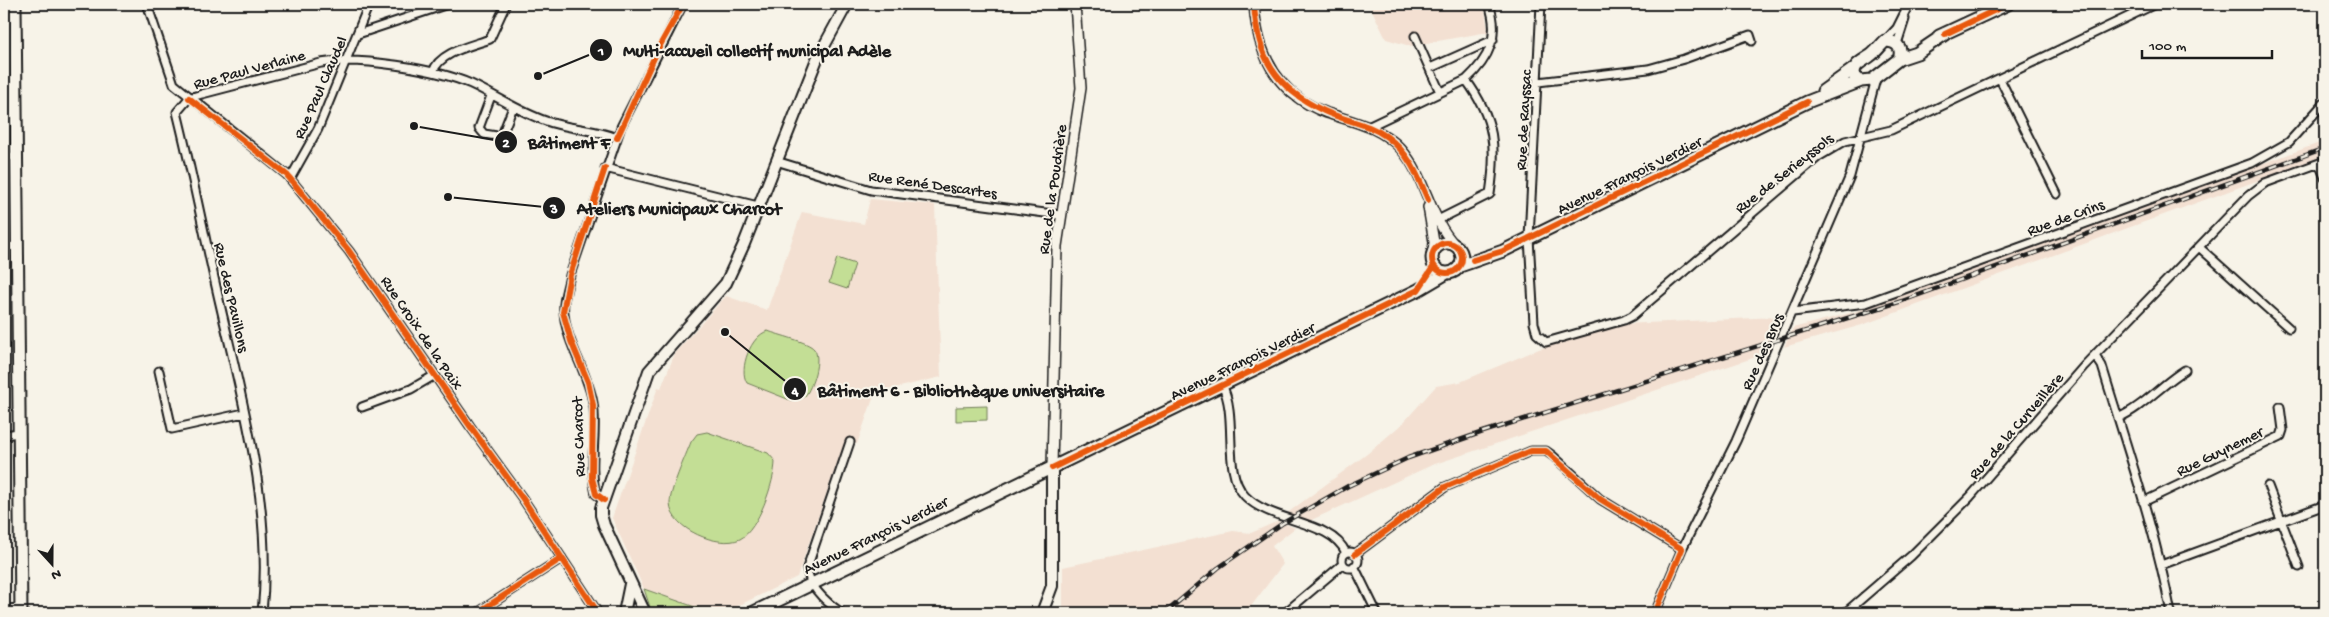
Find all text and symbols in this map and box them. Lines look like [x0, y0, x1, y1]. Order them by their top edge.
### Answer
scale bar [2142, 28, 2272, 60]
callout: Multi-accueil collectif municipal Adèle [588, 33, 901, 66]
street label: Rue Paul Claudel [291, 34, 353, 143]
text: 100 m [2148, 38, 2187, 56]
text: Multi-accueil collectif municipal Adèle [623, 42, 892, 63]
text: 1 [597, 43, 604, 61]
street label: Rue Paul Verlaine [192, 47, 309, 95]
street label: Rue de Rayssac [1513, 69, 1538, 171]
street label: Rue de la Poudrière [1036, 123, 1073, 256]
callout: Bâtiment F [493, 125, 620, 158]
street label: Rue de Serieyssols [1732, 130, 1839, 219]
street label: Avenue François Verdier [1555, 133, 1707, 220]
text: Bâtiment F [527, 134, 612, 155]
text: 2 [502, 135, 510, 153]
street label: Rue René Descartes [867, 168, 999, 205]
callout: Ateliers Municipaux Charcot [541, 191, 791, 224]
street label: Rue de Crins [2025, 196, 2108, 242]
text: Ateliers Municipaux Charcot [576, 200, 783, 221]
text: 3 [549, 201, 558, 219]
street label: Rue des Pavillons [208, 241, 252, 356]
street label: Rue Croix de la Paix [375, 273, 466, 395]
street label: Rue des Brus [1739, 310, 1790, 394]
street label: Avenue François Verdier [1168, 319, 1320, 406]
street label: Rue de la Curveillère [1966, 369, 2070, 485]
callout: Bâtiment 6 - Bibliothèque universitaire [782, 373, 1114, 406]
text: Bâtiment 6 - Bibliothèque universitaire [817, 382, 1105, 403]
text: 4 [790, 383, 799, 401]
street label: Rue Charcot [570, 395, 591, 477]
street label: Rue Guynemer [2174, 423, 2268, 482]
street label: Avenue François Verdier [801, 493, 953, 580]
north arrow [28, 540, 78, 590]
text: N [48, 564, 63, 583]

